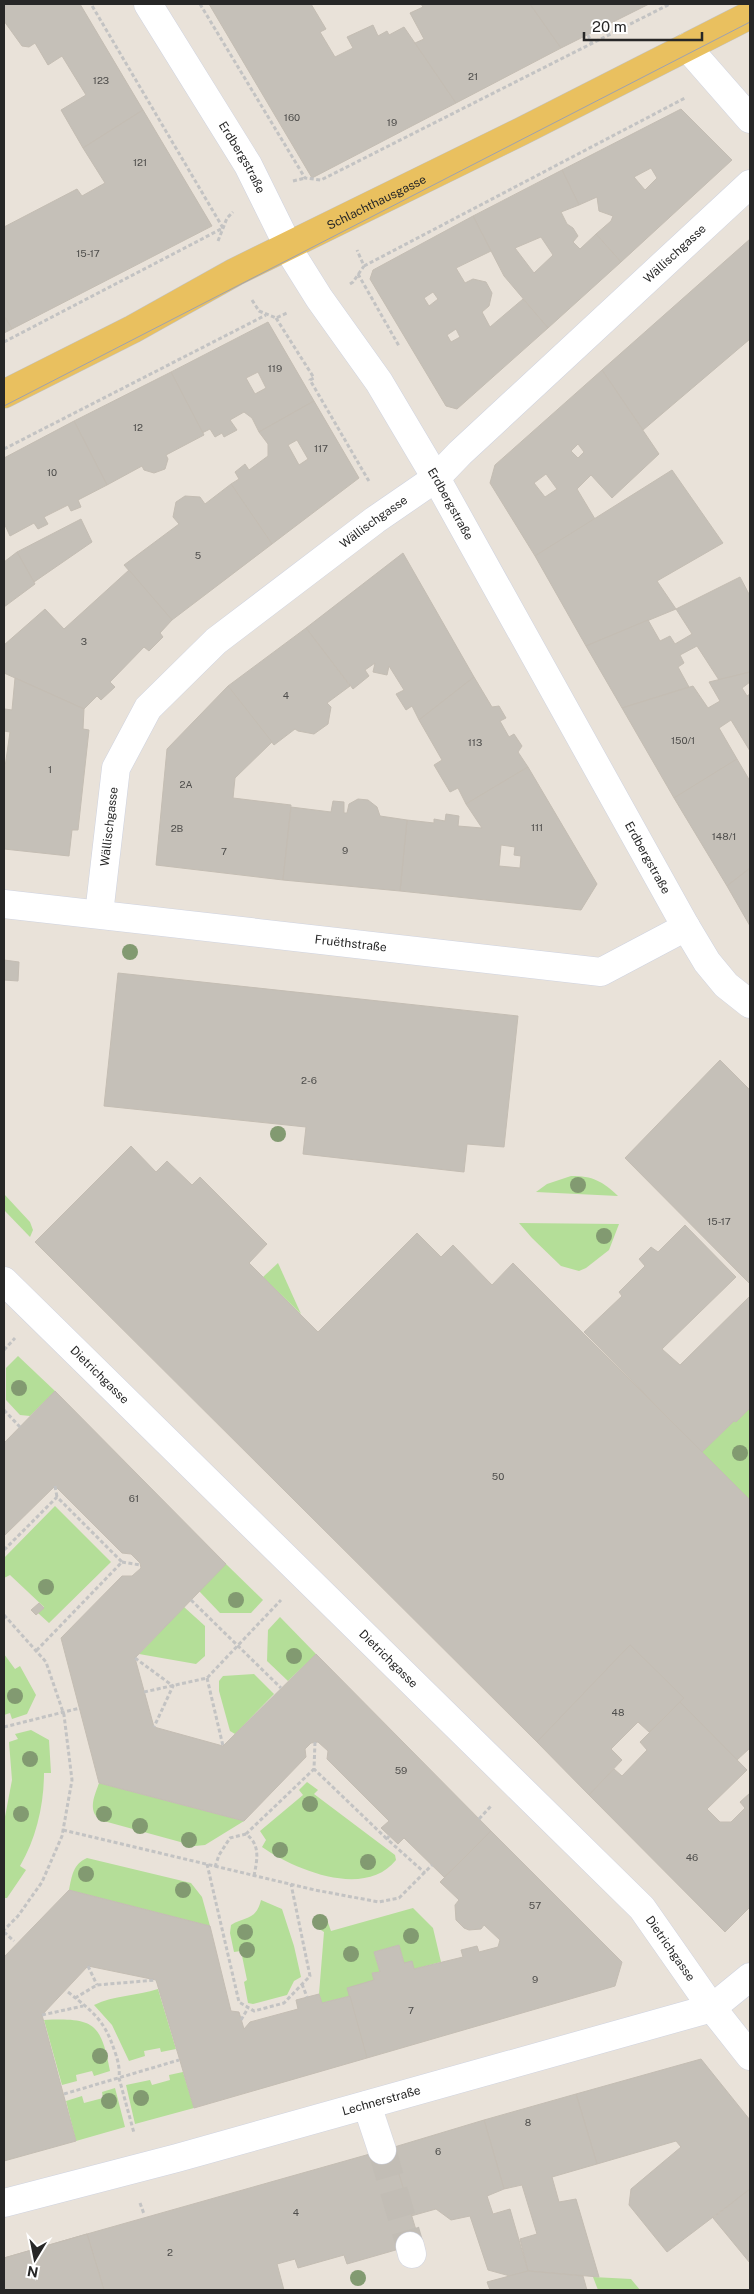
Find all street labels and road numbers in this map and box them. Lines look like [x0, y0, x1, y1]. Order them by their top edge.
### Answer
street label: Erdbergstraße [216, 119, 268, 196]
street label: Schlachthausgasse [325, 172, 429, 233]
street label: Wällischgasse [641, 221, 709, 286]
street label: Erdbergstraße [425, 465, 476, 543]
street label: Wällischgasse [337, 493, 410, 551]
street label: Wällischgasse [98, 786, 121, 867]
street label: Erdbergstraße [622, 819, 673, 897]
street label: Fruëthstraße [314, 932, 388, 955]
street label: Dietrichgasse [67, 1343, 132, 1407]
street label: Dietrichgasse [356, 1627, 421, 1691]
street label: Dietrichgasse [643, 1913, 698, 1984]
street label: Lechnerstraße [341, 2083, 422, 2118]

